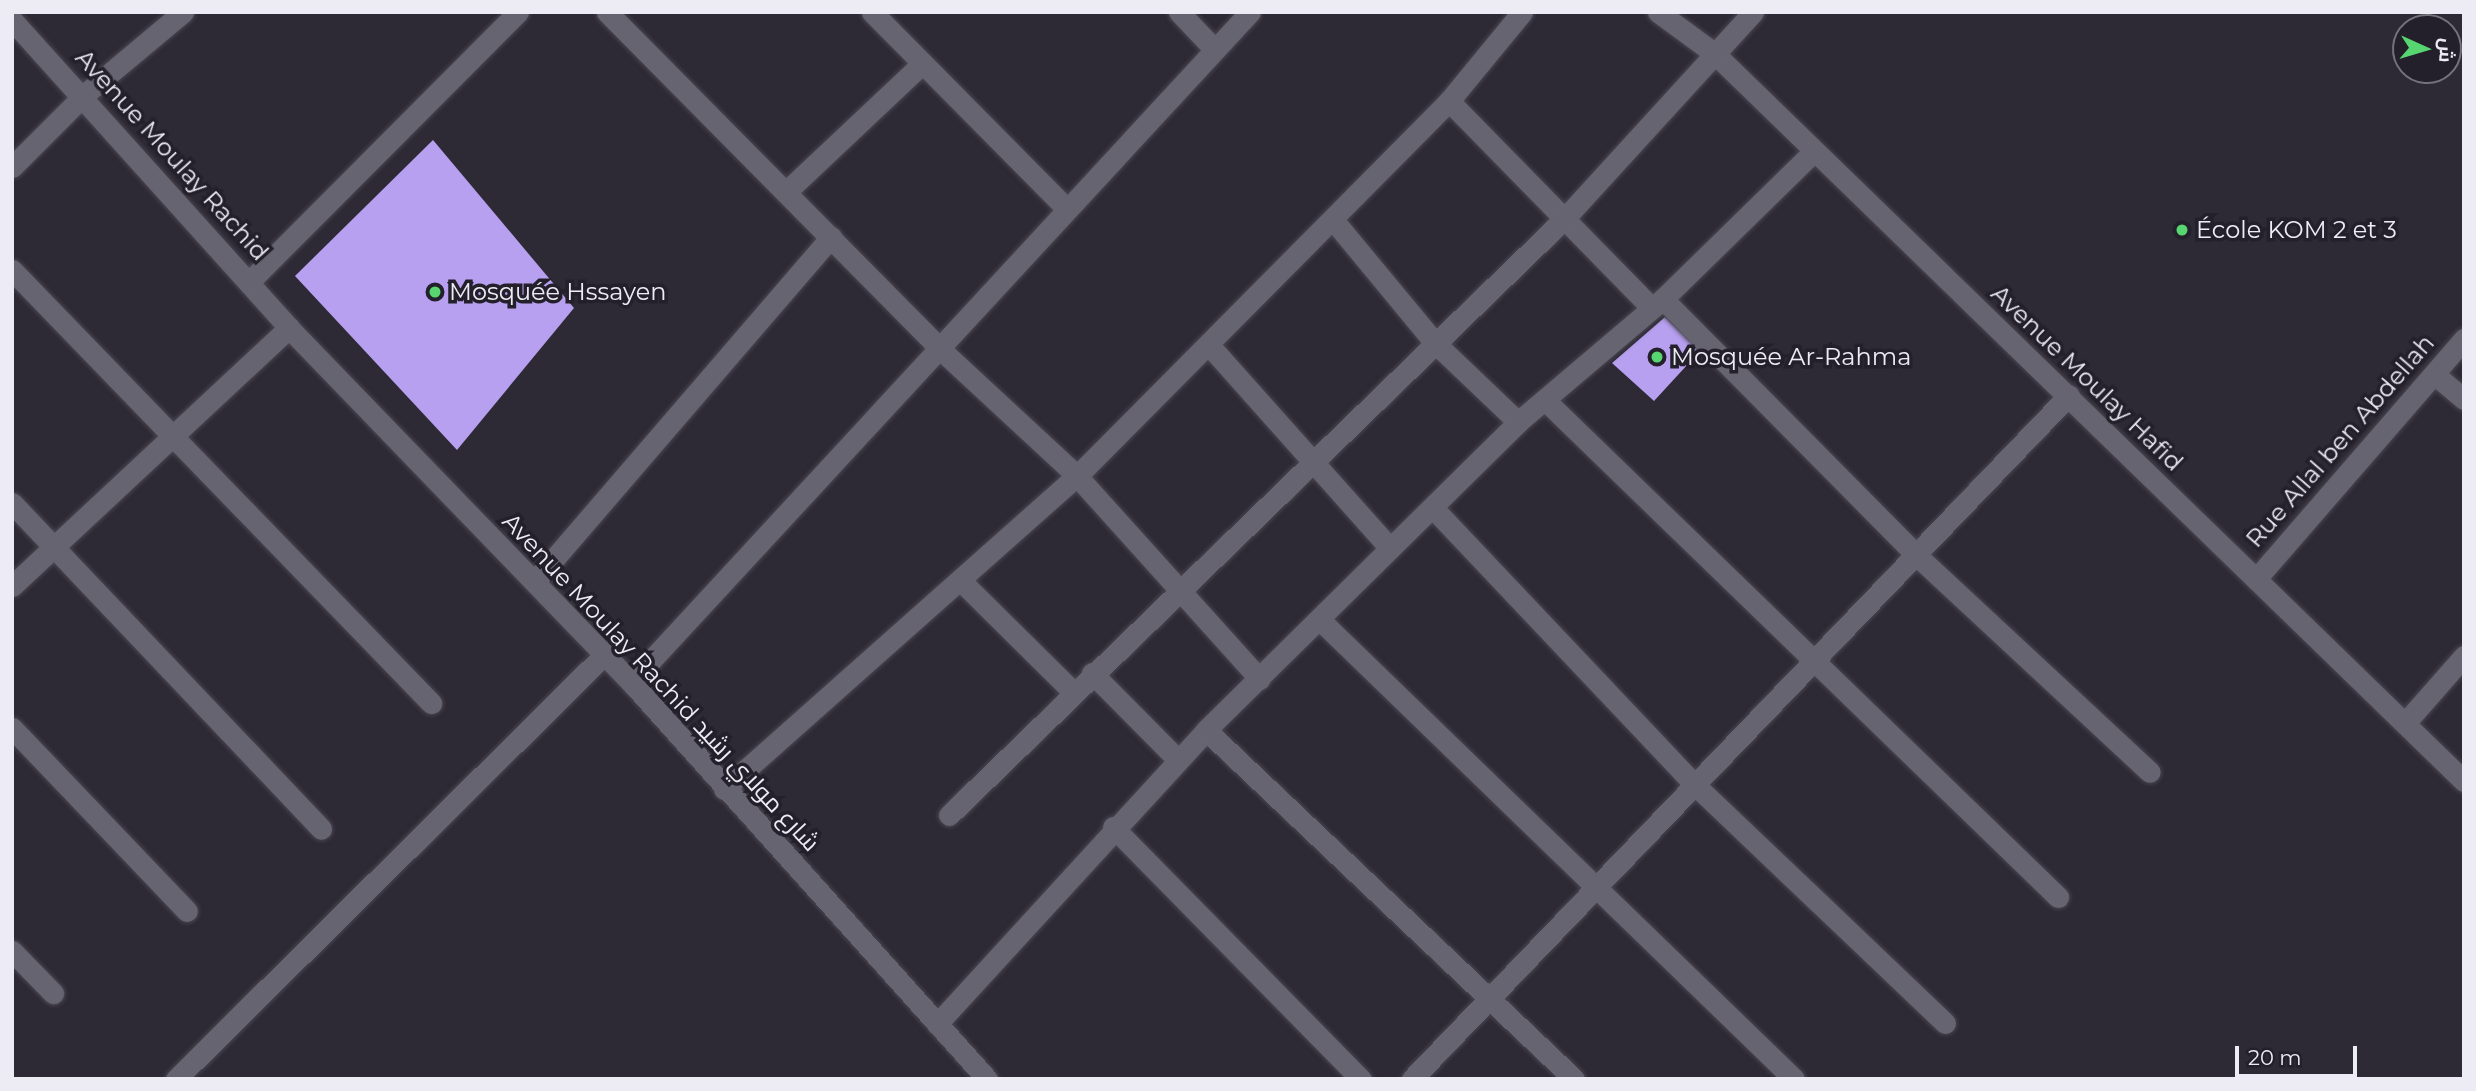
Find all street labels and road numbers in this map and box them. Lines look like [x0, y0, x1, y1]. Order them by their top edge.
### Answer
street label: Avenue Moulay Rachid [70, 44, 274, 266]
street label: Avenue Moulay Hafid [1985, 279, 2189, 477]
street label: Rue Allal ben Abdellah [2240, 329, 2440, 553]
street label: Avenue Moulay Rachid شارع مولاي رشيد [496, 507, 826, 857]

